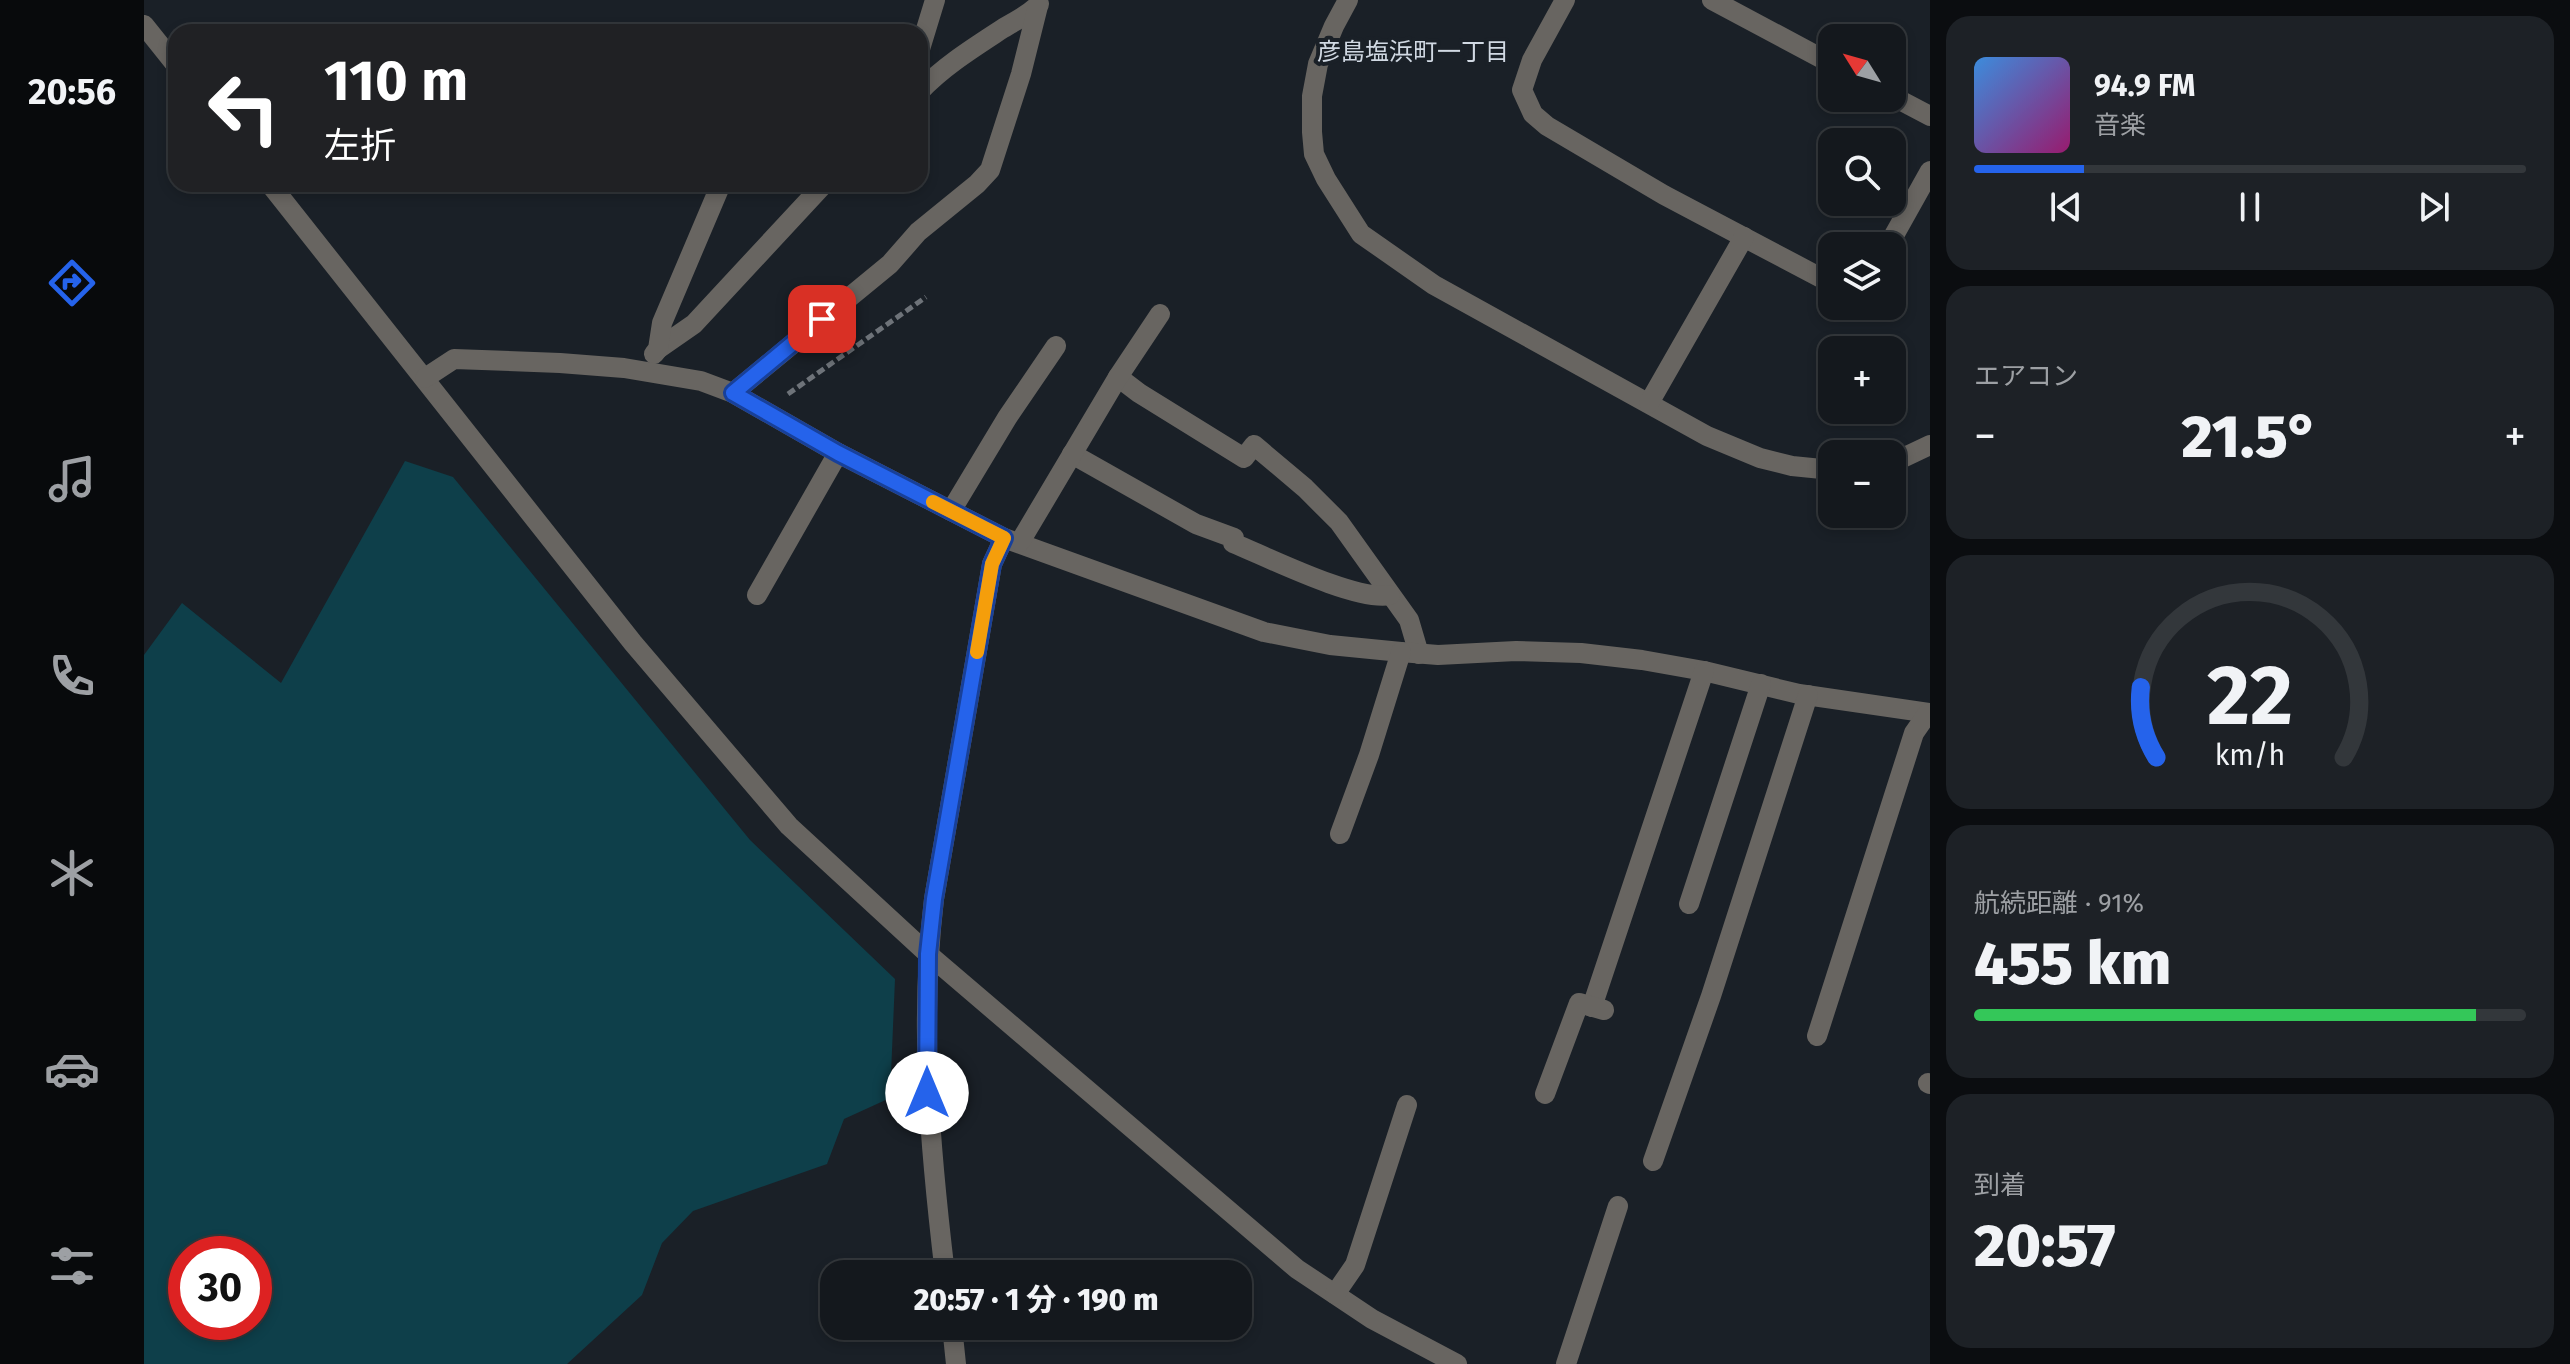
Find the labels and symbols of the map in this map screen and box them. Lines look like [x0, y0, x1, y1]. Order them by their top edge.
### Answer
north arrow [1818, 24, 1906, 112]
district label: 彦島塩浜町一丁目 [1317, 38, 1509, 66]
pin [788, 285, 856, 353]
position arrow [885, 1051, 969, 1135]
speed limit sign: 30 [168, 1236, 272, 1340]

